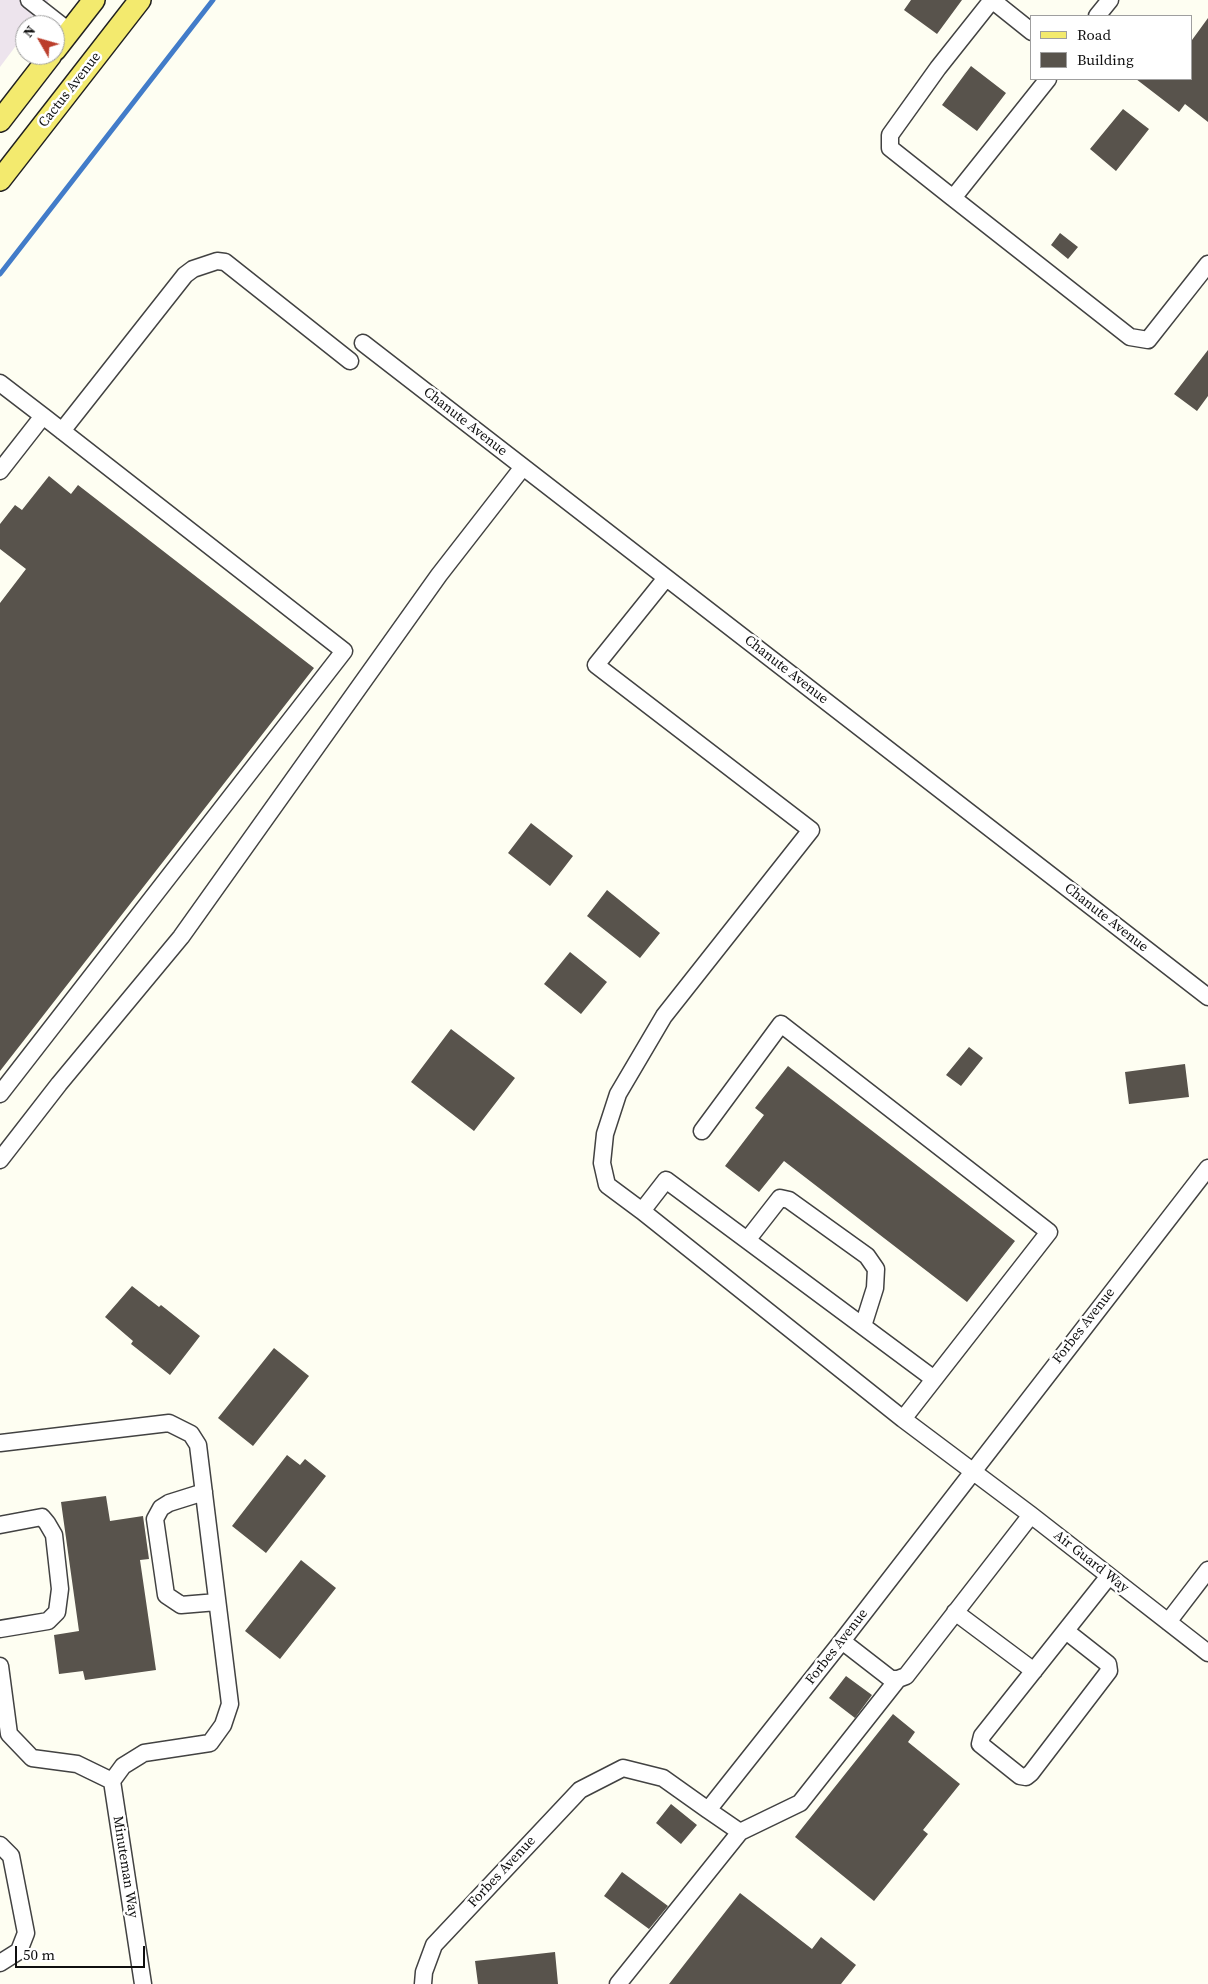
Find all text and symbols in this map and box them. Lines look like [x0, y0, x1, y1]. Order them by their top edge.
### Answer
north arrow [15, 15, 65, 65]
legend [1030, 15, 1193, 80]
text: N [18, 21, 40, 42]
text: Road [1077, 24, 1111, 45]
street label: Cactus Avenue [35, 49, 105, 131]
text: Building [1077, 49, 1134, 70]
street label: Chanute Avenue [420, 384, 510, 460]
street label: Chanute Avenue [741, 632, 831, 708]
street label: Chanute Avenue [1061, 880, 1151, 956]
street label: Forbes Avenue [1049, 1285, 1119, 1367]
street label: Air Guard Way [1050, 1527, 1132, 1597]
street label: Forbes Avenue [802, 1606, 872, 1688]
street label: Minuteman Way [109, 1815, 141, 1919]
street label: Forbes Avenue [465, 1833, 539, 1911]
scale bar [18, 1936, 148, 1968]
text: 50 m [23, 1944, 55, 1965]

